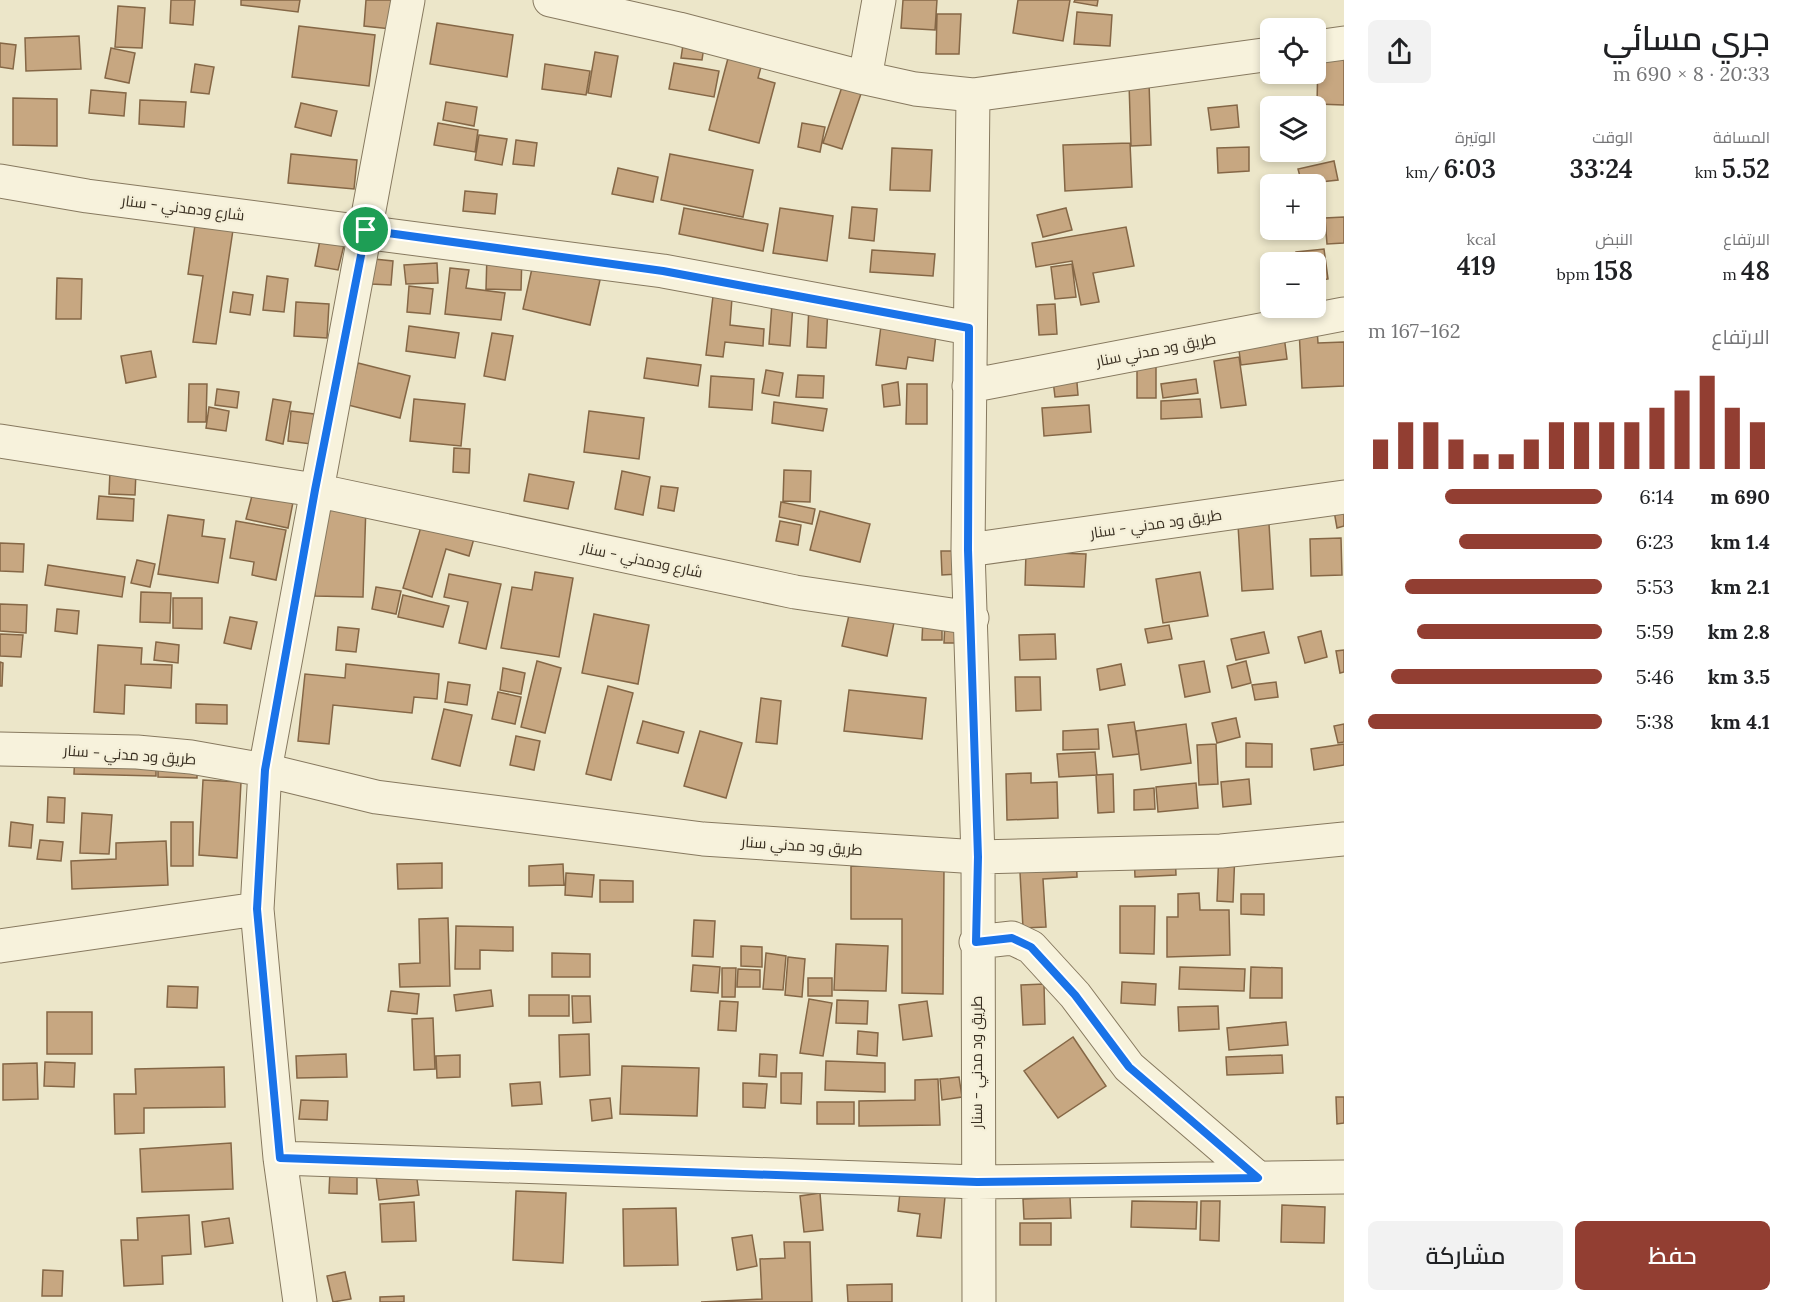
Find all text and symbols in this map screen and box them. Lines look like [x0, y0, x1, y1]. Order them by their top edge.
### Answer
text: جري مسائي [1603, 17, 1770, 59]
map controls [1260, 18, 1326, 318]
button: locate [1260, 18, 1326, 84]
button: share [1368, 20, 1431, 83]
text: 20:33 · 8 × 690 m [1613, 61, 1770, 86]
button: layers [1260, 96, 1326, 162]
text: الوتيرة [1455, 127, 1496, 147]
text: الوقت [1592, 127, 1633, 147]
text: المسافة [1713, 127, 1770, 147]
text: 6:03 [1444, 152, 1496, 185]
text: 33:24 [1570, 152, 1633, 185]
text: 5.52 [1722, 152, 1770, 185]
text: /km [1405, 162, 1444, 182]
text: km [1695, 162, 1722, 182]
button: + [1260, 174, 1326, 240]
street label: شارع ودمدني - سنار [119, 190, 246, 227]
pin [340, 204, 391, 255]
icon: arrive [349, 213, 382, 246]
text: kcal [1466, 229, 1496, 249]
text: النبض [1595, 229, 1633, 249]
text: الارتفاع [1723, 229, 1770, 249]
text: 419 [1457, 249, 1496, 282]
button: − [1260, 252, 1326, 318]
text: 158 [1594, 254, 1633, 287]
text: 48 [1741, 254, 1770, 287]
text: bpm [1557, 264, 1594, 284]
text: m [1723, 264, 1741, 284]
text: 162–167 m [1368, 318, 1460, 343]
text: الارتفاع [1711, 324, 1770, 349]
street label: طريق ود مدني سنار [1093, 329, 1218, 374]
text: 6:14 [1639, 484, 1674, 509]
text: 690 m [1711, 484, 1770, 509]
street label: طريق ود مدني - سنار [1088, 505, 1223, 545]
text: 6:23 [1636, 529, 1674, 554]
text: 1.4 km [1711, 529, 1770, 554]
street label: شارع ودمدني - سنار [578, 537, 705, 585]
text: 5:53 [1636, 574, 1674, 599]
text: 2.1 km [1711, 574, 1770, 599]
text: 5:59 [1636, 619, 1674, 644]
text: 2.8 km [1708, 619, 1770, 644]
text: 5:46 [1636, 664, 1674, 689]
text: 3.5 km [1708, 664, 1770, 689]
text: 5:38 [1636, 709, 1674, 734]
text: 4.1 km [1711, 709, 1770, 734]
street label: طريق ود مدني - سنار [62, 740, 197, 772]
street label: طريق ود مدني سنار [739, 832, 863, 862]
street label: طريق ود مدني - سنار [967, 996, 989, 1129]
button: مشاركة [1368, 1221, 1563, 1290]
button: حفظ [1575, 1221, 1770, 1290]

